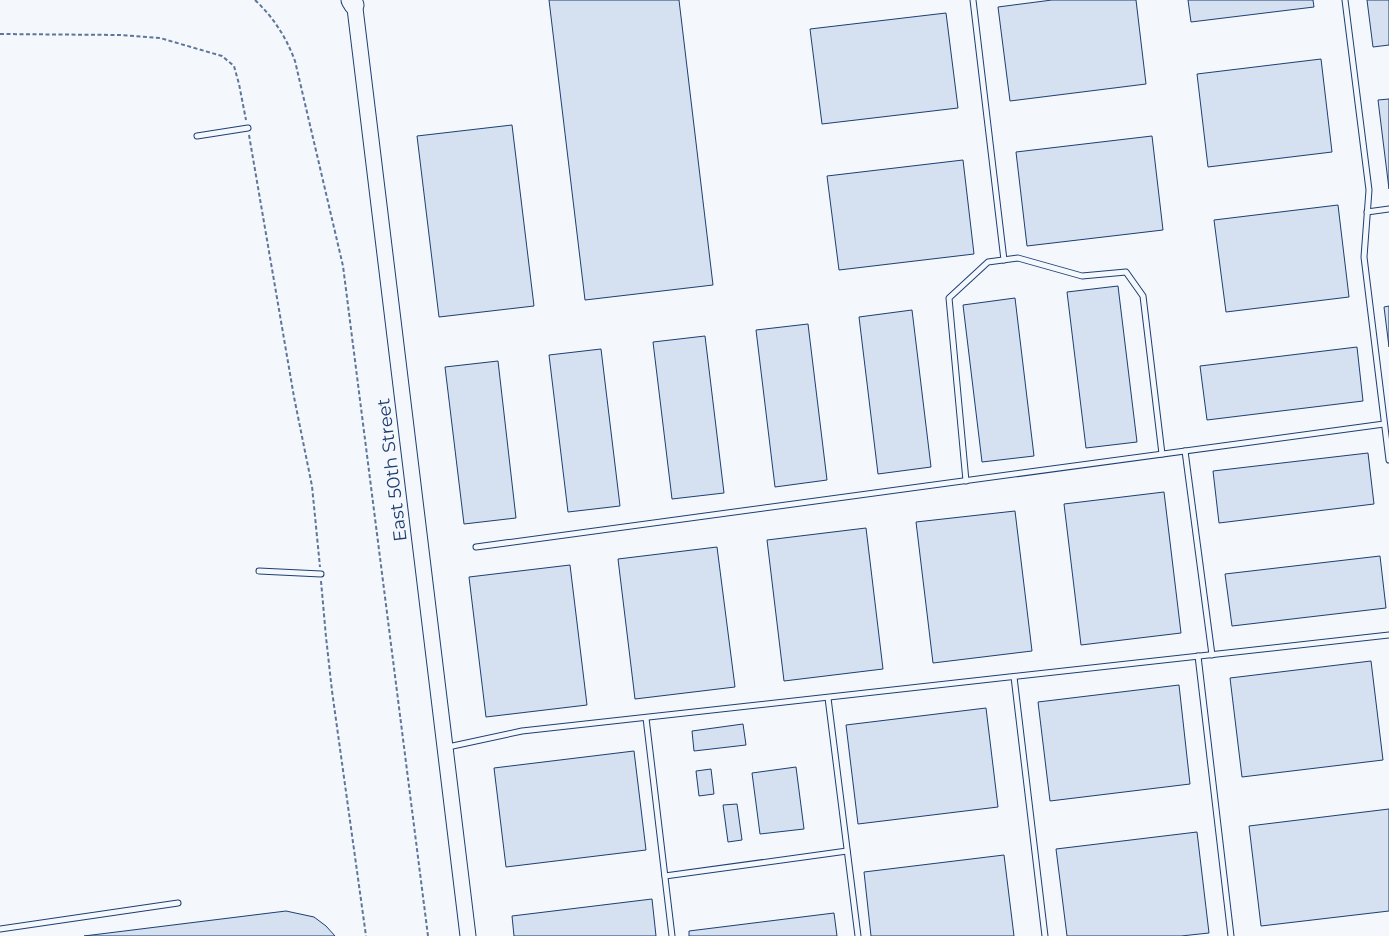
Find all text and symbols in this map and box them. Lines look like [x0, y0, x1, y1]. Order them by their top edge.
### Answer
street label: East 50th Street [372, 397, 412, 543]

